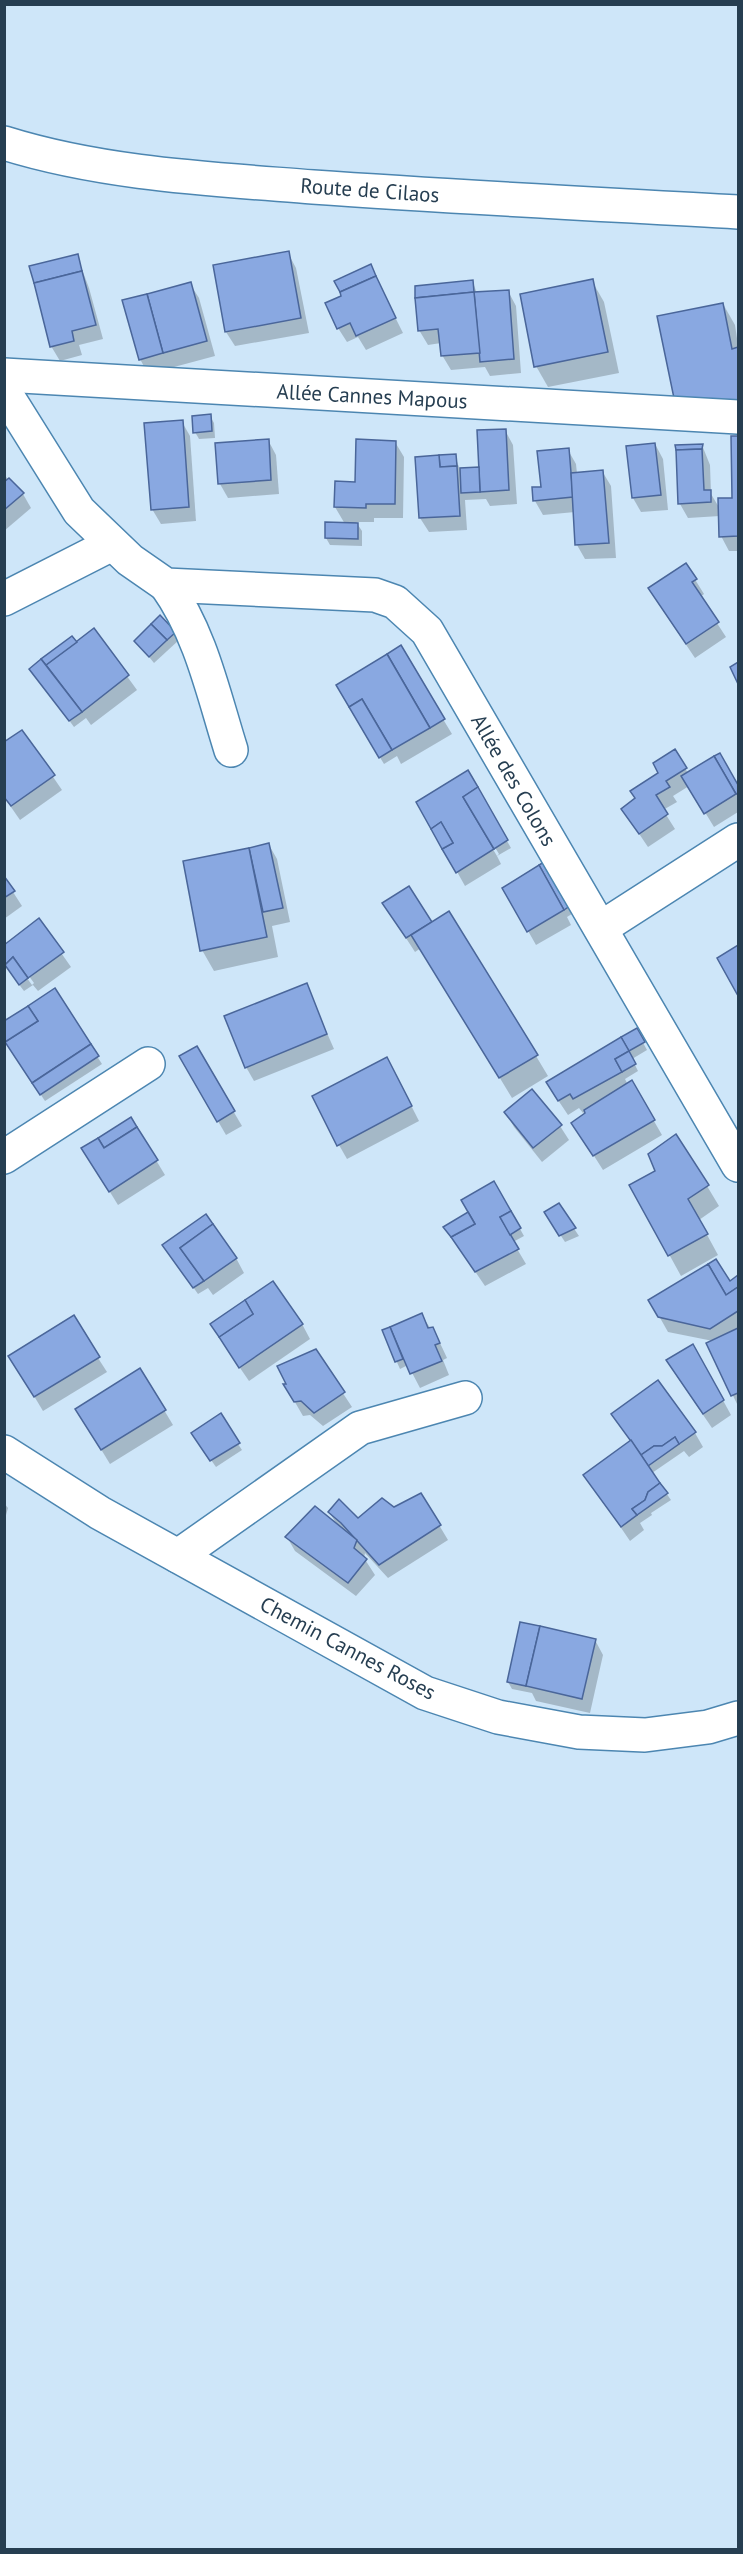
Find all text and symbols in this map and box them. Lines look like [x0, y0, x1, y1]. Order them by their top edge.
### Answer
street label: Route de Cilaos [300, 172, 440, 208]
street label: Allée Cannes Mapous [276, 378, 468, 414]
street label: Allée des Colons [465, 709, 563, 851]
street label: Chemin Cannes Roses [256, 1590, 440, 1706]

